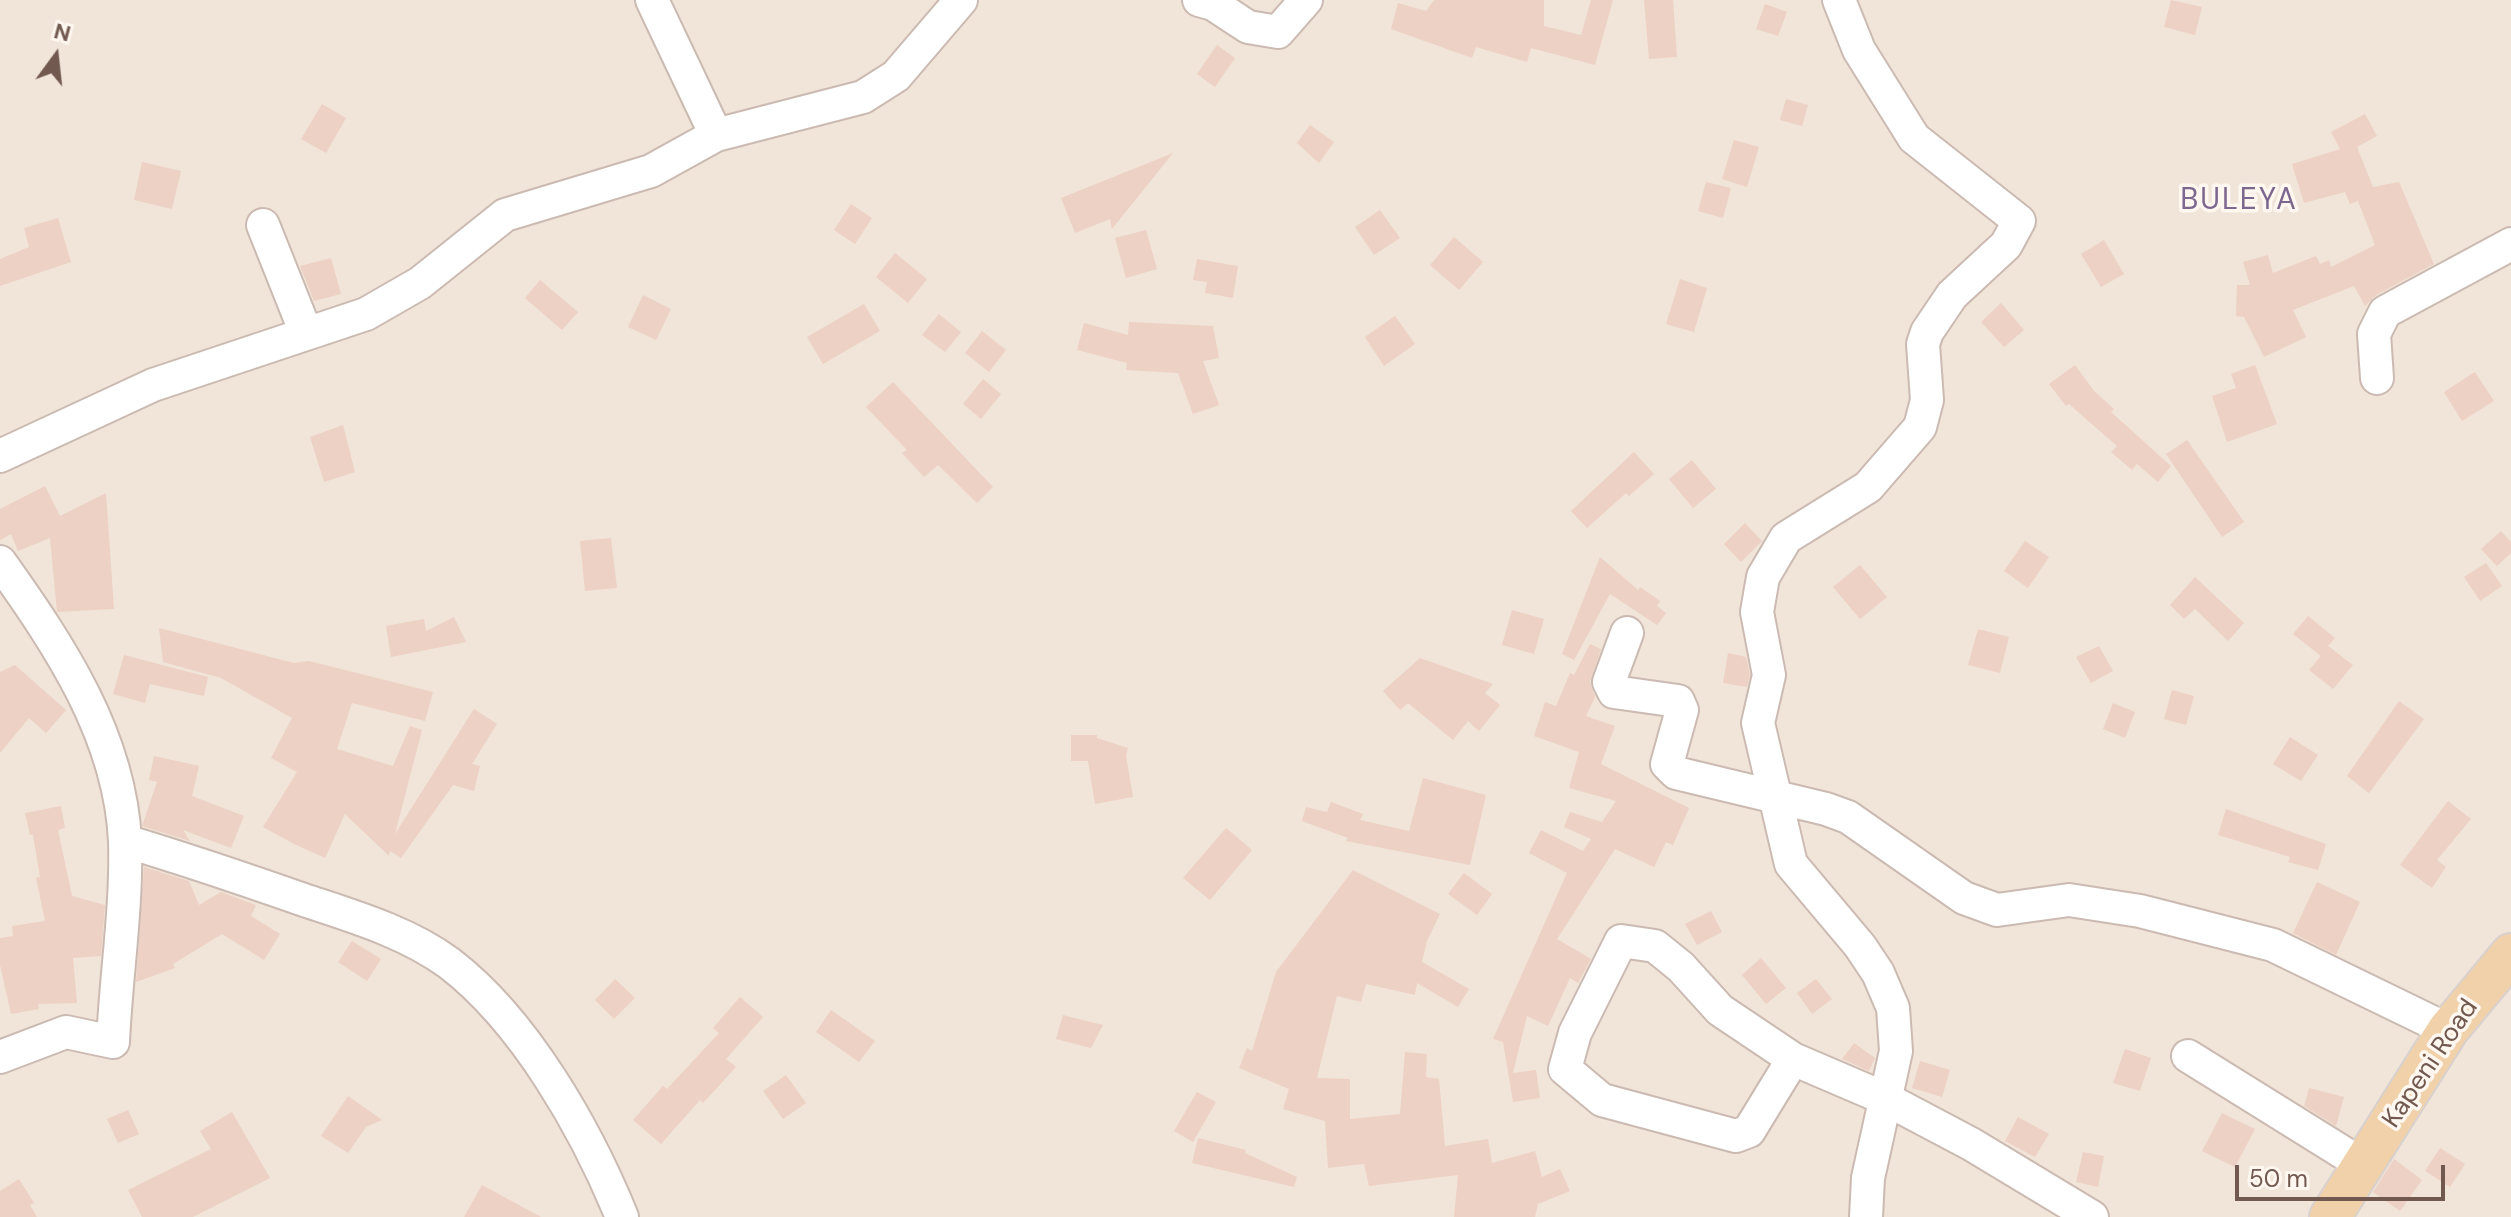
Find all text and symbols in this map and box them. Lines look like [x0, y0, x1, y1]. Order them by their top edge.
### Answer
north arrow [16, 16, 96, 96]
text: N [51, 16, 74, 48]
district label: BULEYA [2180, 183, 2298, 219]
street label: Kapeni Road [2377, 994, 2485, 1134]
scale bar [2239, 1149, 2449, 1199]
text: 50 m [2249, 1163, 2308, 1194]

